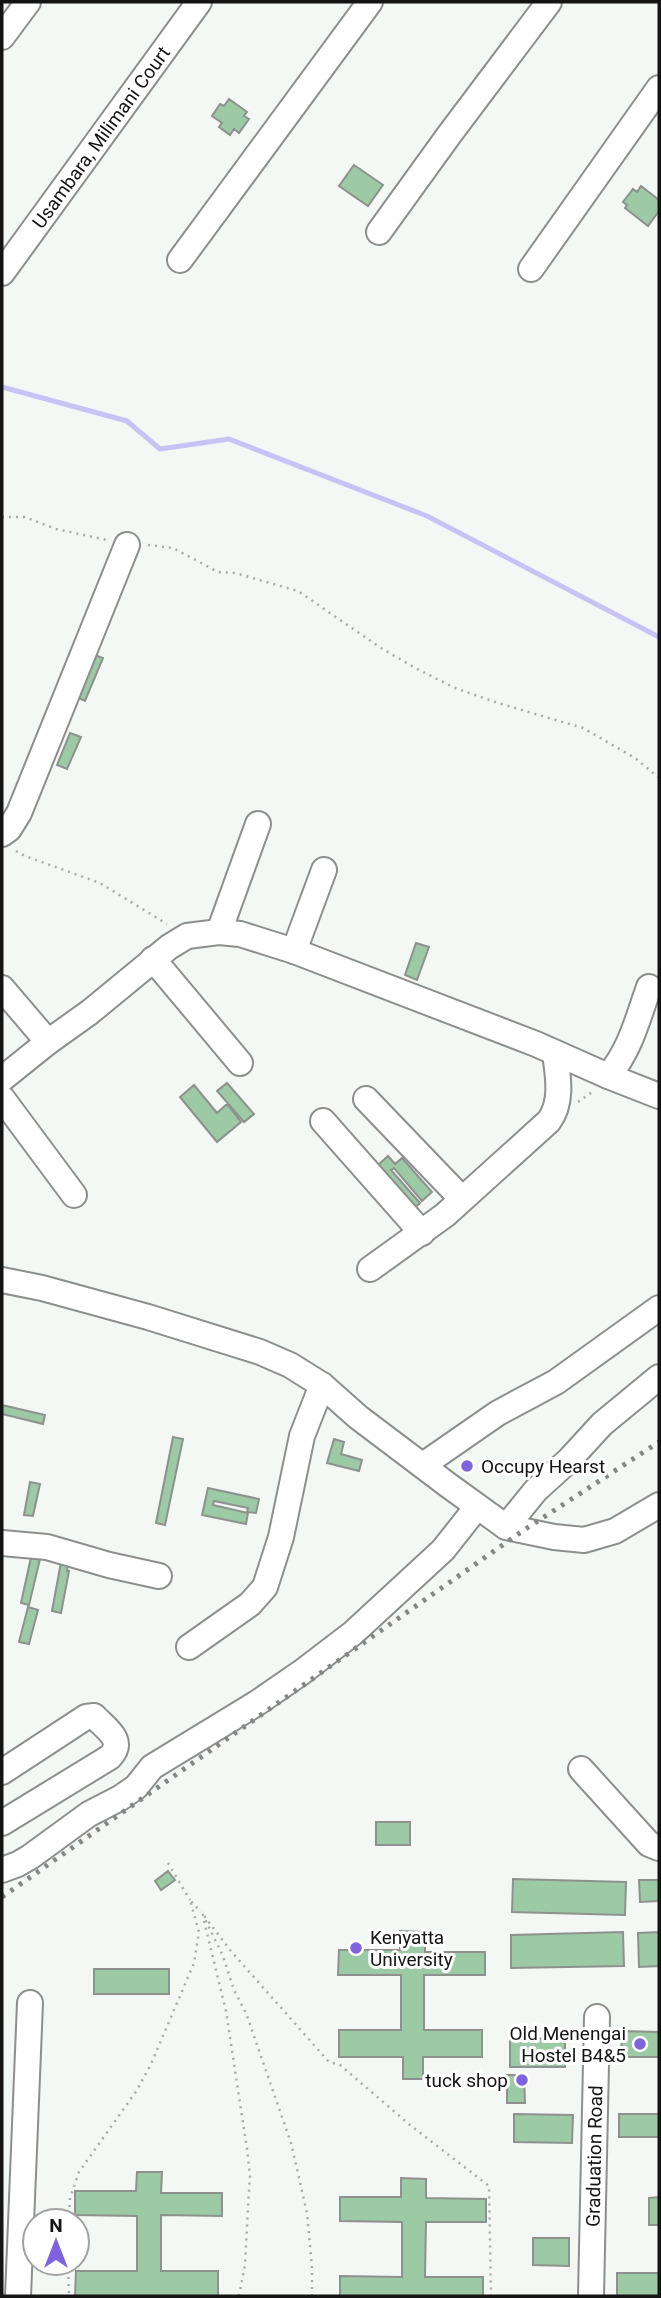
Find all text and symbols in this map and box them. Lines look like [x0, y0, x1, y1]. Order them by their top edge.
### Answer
street label: Usambara, Milimani Court [27, 42, 175, 233]
place label: Occupy Hearst [481, 1455, 605, 1478]
marker: Occupy Hearst [459, 1458, 475, 1474]
place label: Kenyatta University [370, 1926, 453, 1971]
marker: Kenyatta University [348, 1940, 364, 1956]
place label: Old Menengai Hostel B4&5 [510, 2022, 626, 2067]
marker: Old Menengai Hostel B4&5 [632, 2036, 648, 2052]
place label: tuck shop [425, 2069, 508, 2092]
marker: tuck shop [514, 2072, 530, 2088]
street label: Graduation Road [581, 2085, 608, 2227]
north arrow [21, 2207, 91, 2277]
text: N [49, 2214, 63, 2237]

